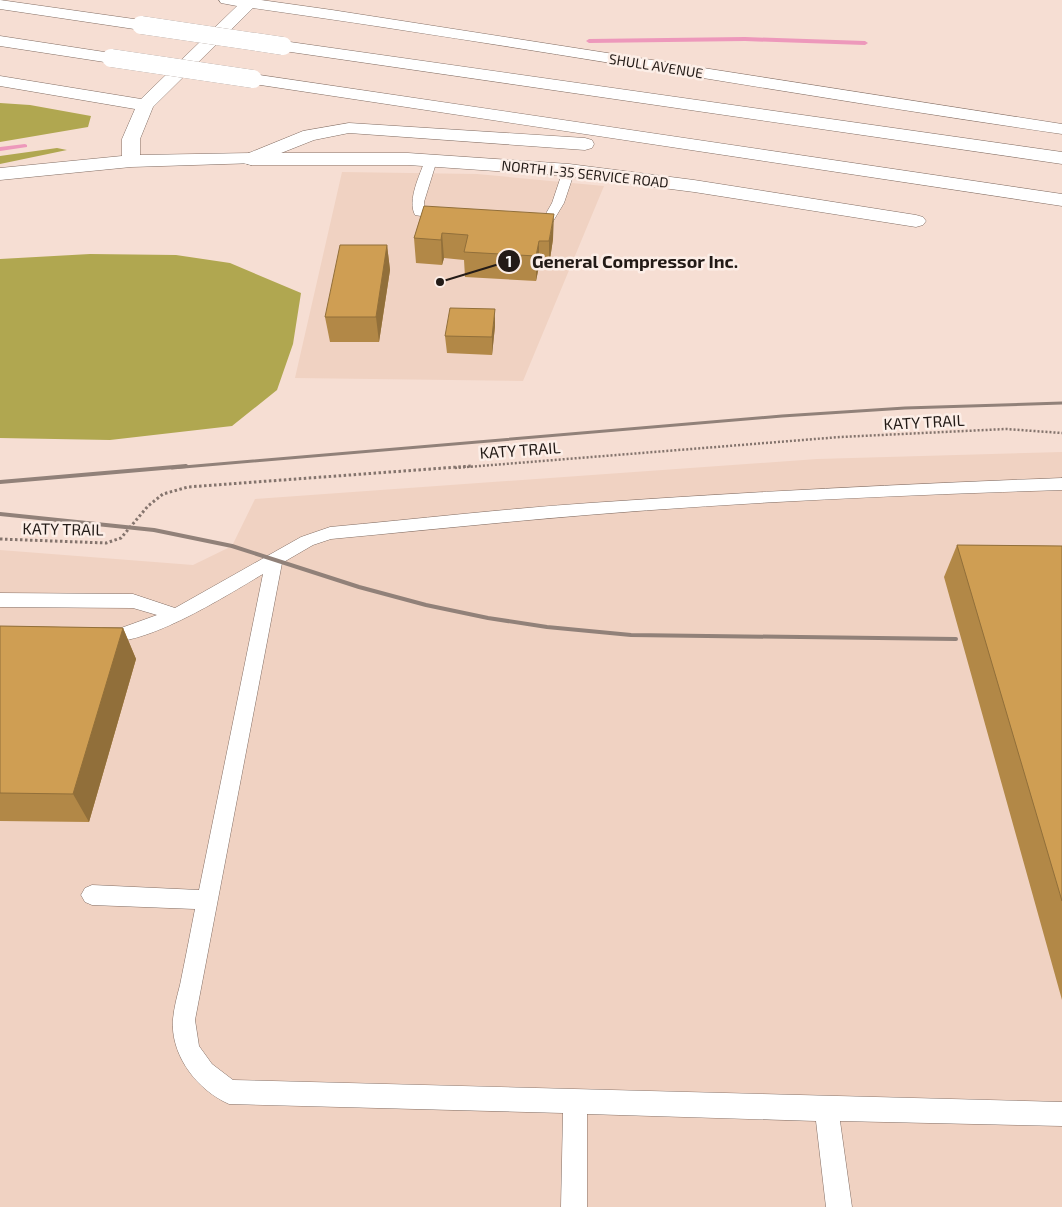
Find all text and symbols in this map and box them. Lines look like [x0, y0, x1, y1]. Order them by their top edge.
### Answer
street label: SHULL AVENUE [608, 50, 704, 81]
street label: NORTH I-35 SERVICE ROAD [501, 156, 670, 191]
callout: General Compressor Inc. [497, 245, 749, 278]
text: General Compressor Inc. [532, 250, 738, 272]
text: 1 [506, 252, 512, 270]
street label: KATY TRAIL [883, 410, 965, 433]
street label: KATY TRAIL [479, 437, 561, 462]
street label: KATY TRAIL [22, 518, 104, 539]

